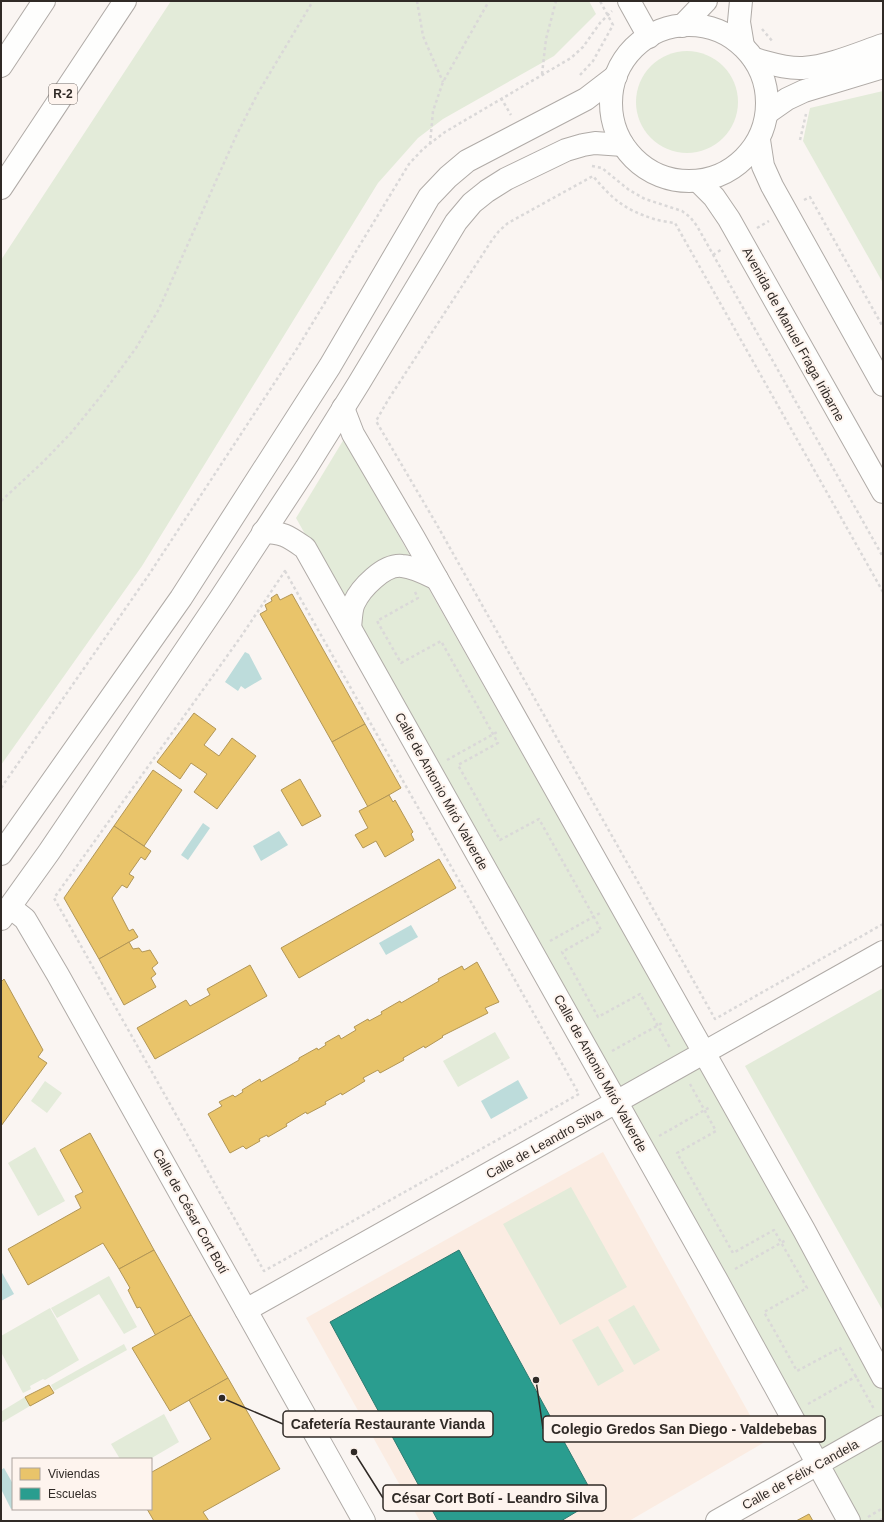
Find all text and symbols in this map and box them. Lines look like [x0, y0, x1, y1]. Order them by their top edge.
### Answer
road number: R-2 [49, 84, 77, 104]
street label: Avenida de Manuel Fraga Iribarne [739, 245, 848, 424]
street label: Calle de Antonio Miró Valverde [392, 710, 491, 873]
street label: Calle de Antonio Miró Valverde [551, 992, 650, 1155]
street label: Calle de Leandro Silva [483, 1105, 606, 1182]
street label: Calle de César Cort Botí [150, 1146, 231, 1277]
callout: Cafetería Restaurante Vianda [283, 1411, 493, 1437]
text: Cafetería Restaurante Vianda [291, 1416, 485, 1432]
callout: Colegio Gredos San Diego - Valdebebas [543, 1416, 825, 1442]
text: Colegio Gredos San Diego - Valdebebas [551, 1421, 817, 1437]
street label: Calle de Félix Candela [739, 1436, 862, 1513]
legend [12, 1458, 152, 1510]
text: Viviendas [48, 1467, 100, 1481]
callout: César Cort Botí - Leandro Silva [383, 1485, 606, 1511]
text: Escuelas [48, 1487, 97, 1501]
text: César Cort Botí - Leandro Silva [392, 1490, 599, 1506]

